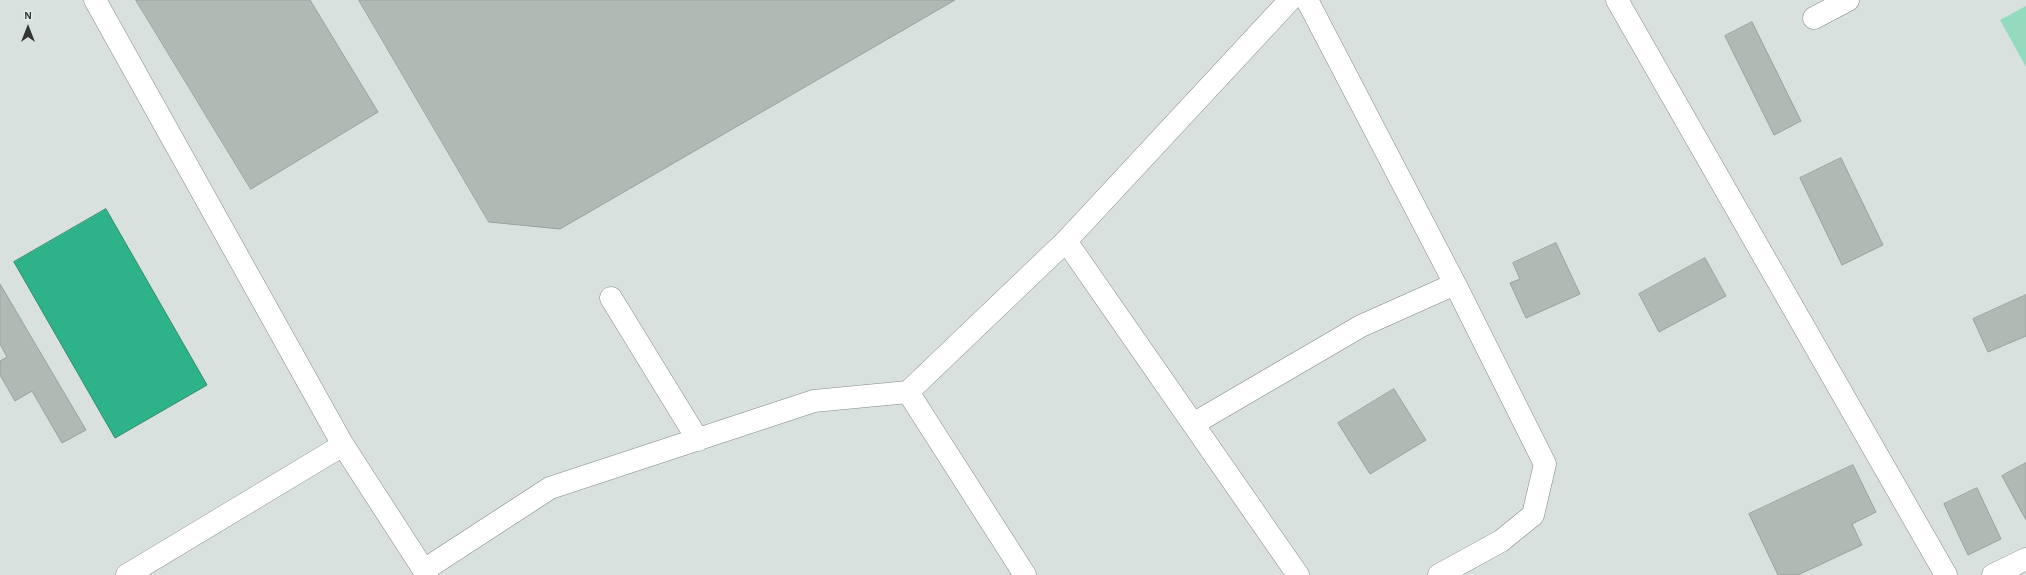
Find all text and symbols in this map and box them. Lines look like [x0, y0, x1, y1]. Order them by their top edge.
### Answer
north arrow [8, 8, 48, 48]
text: N [24, 10, 32, 21]

